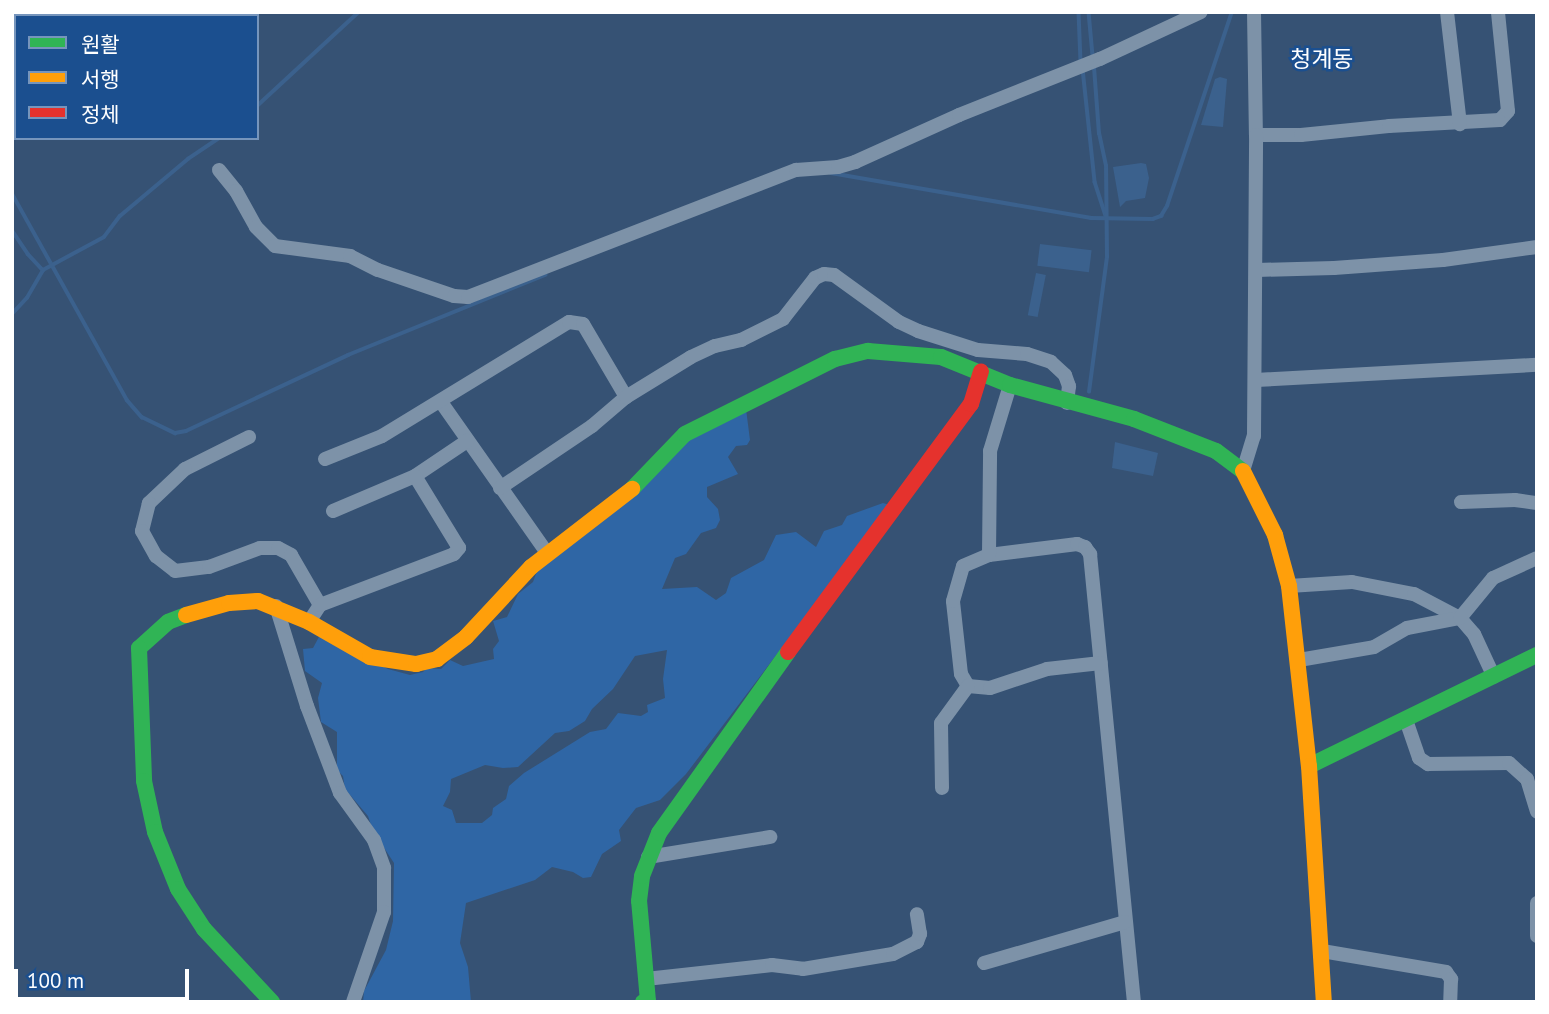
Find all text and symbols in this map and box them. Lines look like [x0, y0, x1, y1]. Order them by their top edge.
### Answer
legend [14, 14, 259, 140]
text: 원활 [81, 31, 120, 58]
district label: 청계동 [1290, 45, 1354, 73]
text: 서행 [81, 66, 120, 93]
text: 정체 [81, 101, 120, 128]
scale bar [18, 954, 192, 998]
text: 100 m [27, 967, 84, 994]

